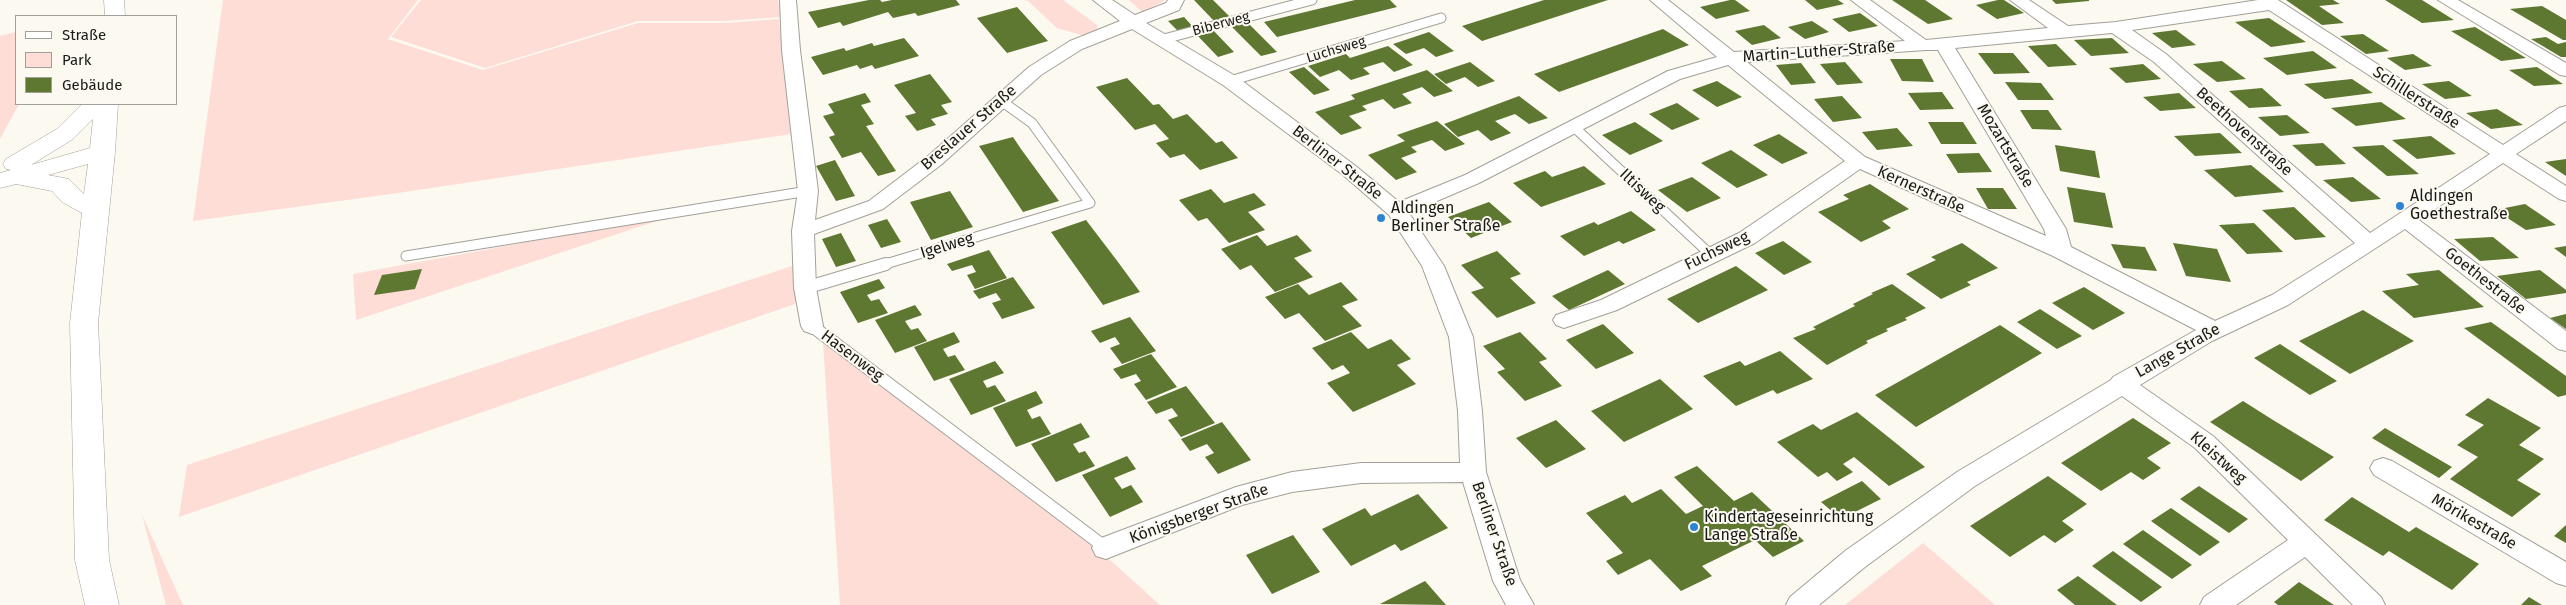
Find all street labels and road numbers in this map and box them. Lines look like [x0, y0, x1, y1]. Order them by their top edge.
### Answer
street label: Biberweg [1190, 8, 1252, 40]
street label: Luchsweg [1304, 33, 1368, 67]
street label: Martin-Luther-Straße [1742, 37, 1896, 67]
street label: Schillerstraße [2369, 63, 2463, 133]
street label: Breslauer Straße [917, 81, 1021, 175]
street label: Beethovenstraße [2192, 84, 2296, 180]
street label: Mozartstraße [1972, 100, 2038, 192]
street label: Berliner Straße [1288, 122, 1386, 204]
street label: Kernerstraße [1874, 162, 1968, 218]
street label: Iltisweg [1615, 165, 1669, 217]
street label: Fuchsweg [1682, 227, 1752, 275]
street label: Igelweg [918, 229, 976, 263]
street label: Goethestraße [2441, 243, 2529, 319]
street label: Lange Straße [2132, 320, 2224, 382]
street label: Hasenweg [817, 326, 887, 386]
street label: Kleistweg [2186, 428, 2250, 488]
street label: Berliner Straße [1467, 479, 1521, 589]
street label: Königsberger Straße [1127, 480, 1271, 548]
street label: Mörikestraße [2428, 490, 2520, 554]

